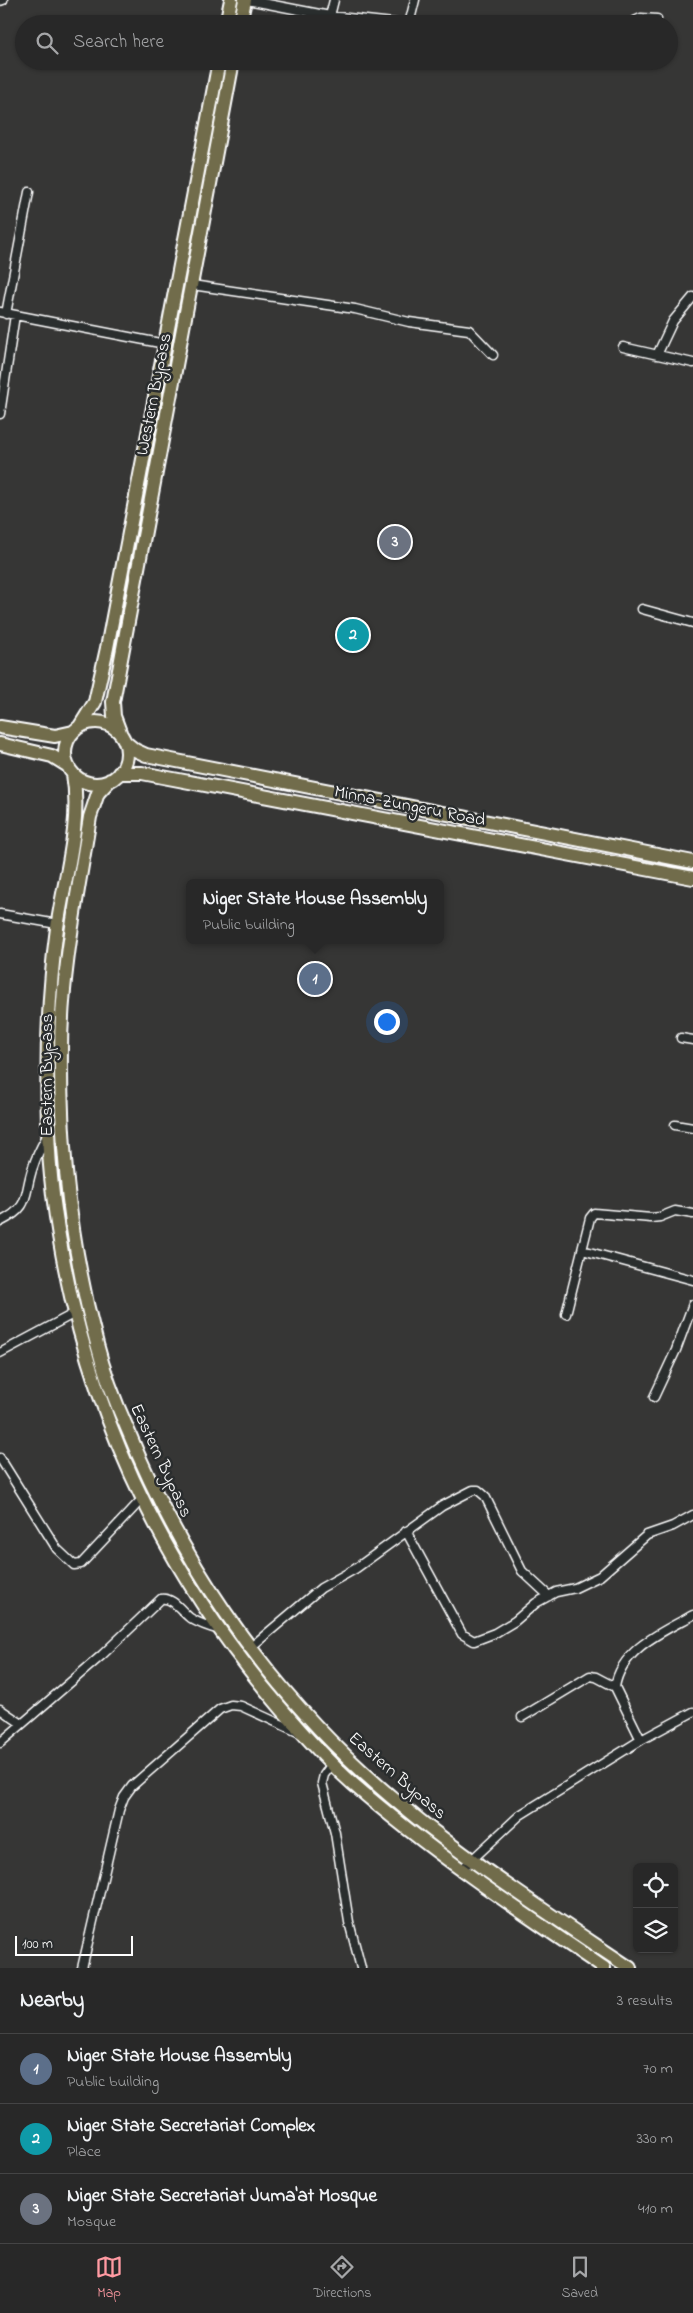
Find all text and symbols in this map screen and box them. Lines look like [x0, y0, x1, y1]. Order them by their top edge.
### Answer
search box [15, 15, 678, 70]
icon: search [33, 29, 61, 57]
text: Search here [73, 29, 164, 56]
street label: Western Bypass [130, 331, 180, 458]
pin: 3 [379, 523, 411, 561]
pin: 2 [337, 616, 369, 654]
street label: Minna-Zungeru Road [332, 780, 487, 835]
popup [186, 879, 444, 944]
text: Niger State House Assembly [203, 886, 427, 913]
text: Public building [203, 913, 295, 937]
pin: 1 [299, 960, 331, 998]
your location [374, 1009, 400, 1035]
street label: Eastern Bypass [35, 1014, 61, 1136]
street label: Eastern Bypass [122, 1400, 198, 1522]
street label: Eastern Bypass [342, 1726, 452, 1827]
map controls [633, 1863, 678, 1953]
button: locate [633, 1863, 678, 1908]
button: layers [633, 1908, 678, 1953]
scale bar [15, 1933, 132, 1956]
text: 100 m [22, 1934, 53, 1955]
text: Nearby [20, 1986, 84, 2016]
text: 3 results [617, 1989, 673, 2013]
text: Niger State House Assembly [67, 2043, 292, 2070]
text: 1 [33, 2057, 39, 2081]
text: 70 m [643, 2057, 673, 2081]
text: Public building [67, 2070, 159, 2094]
text: Niger State Secretariat Complex [67, 2113, 315, 2140]
text: 2 [32, 2127, 40, 2151]
text: 330 m [636, 2127, 673, 2151]
text: Place [67, 2140, 101, 2164]
text: Niger State Secretariat Juma'at Mosque [67, 2183, 377, 2210]
text: 3 [33, 2197, 39, 2221]
text: 410 m [638, 2197, 673, 2221]
text: Mosque [67, 2210, 116, 2234]
tab: Map [95, 2253, 123, 2304]
tab: Directions [313, 2253, 371, 2304]
tab: Saved [561, 2253, 598, 2304]

